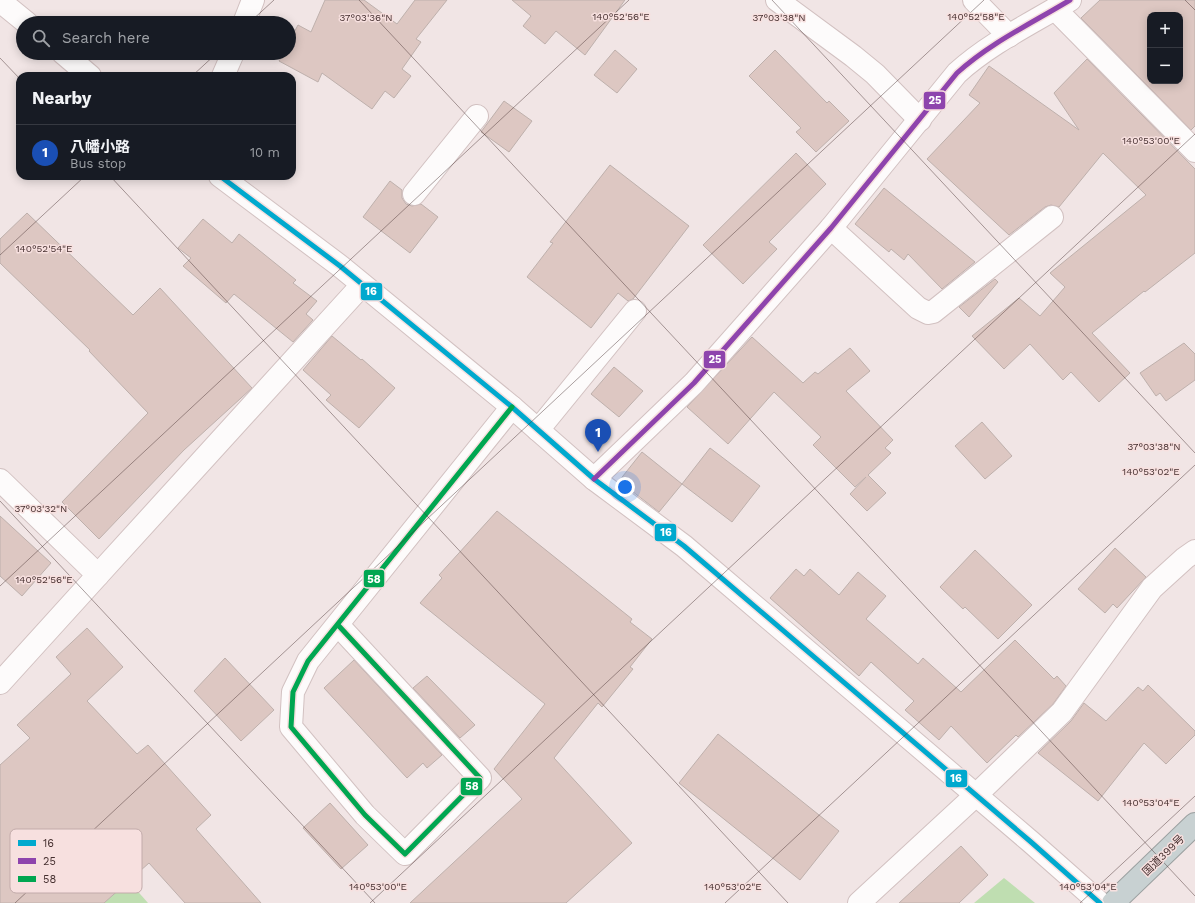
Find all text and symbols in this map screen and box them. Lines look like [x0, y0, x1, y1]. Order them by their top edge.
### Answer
text: 140°52'56"E [592, 11, 650, 22]
text: 140°52'58"E [947, 11, 1005, 22]
text: 37°03'36"N [339, 12, 393, 23]
text: 37°03'38"N [752, 12, 806, 23]
map controls [1147, 12, 1183, 84]
button: + [1147, 12, 1183, 48]
search box [16, 16, 296, 60]
icon: search [30, 27, 52, 49]
text: Search here [62, 29, 150, 47]
button: − [1147, 48, 1183, 84]
text: Nearby [32, 88, 91, 108]
line badge: 25 [923, 91, 946, 110]
text: 25 [929, 94, 941, 107]
text: 140°53'00"E [1122, 135, 1180, 146]
text: 八幡小路 [70, 138, 130, 156]
text: 1 [42, 145, 48, 160]
text: 10 m [250, 145, 280, 160]
text: Bus stop [70, 156, 126, 171]
text: 140°52'54"E [16, 243, 72, 254]
line badge: 16 [360, 282, 383, 301]
text: 16 [365, 285, 377, 298]
line badge: 25 [703, 350, 726, 369]
text: 25 [709, 353, 721, 366]
pin: 1 [585, 419, 611, 452]
text: 37°03'38"N [1127, 441, 1181, 452]
text: 140°53'02"E [1122, 466, 1180, 477]
your location [615, 477, 635, 497]
text: 37°03'32"N [15, 503, 67, 514]
line badge: 16 [654, 523, 677, 542]
text: 16 [660, 526, 672, 539]
line badge: 58 [363, 569, 385, 588]
text: 58 [367, 573, 381, 586]
text: 140°52'56"E [15, 574, 73, 585]
line badge: 16 [945, 769, 968, 788]
text: 16 [950, 772, 962, 785]
line badge: 58 [460, 777, 483, 796]
text: 58 [465, 780, 479, 793]
text: 140°53'04"E [1122, 797, 1180, 808]
legend [10, 829, 142, 893]
street label: 国道399号 [1140, 832, 1187, 878]
text: 16 [43, 837, 54, 850]
text: 25 [43, 855, 56, 868]
text: 58 [43, 873, 56, 886]
text: 140°53'00"E [349, 881, 407, 892]
text: 140°53'02"E [704, 881, 762, 892]
text: 140°53'04"E [1059, 881, 1117, 892]

